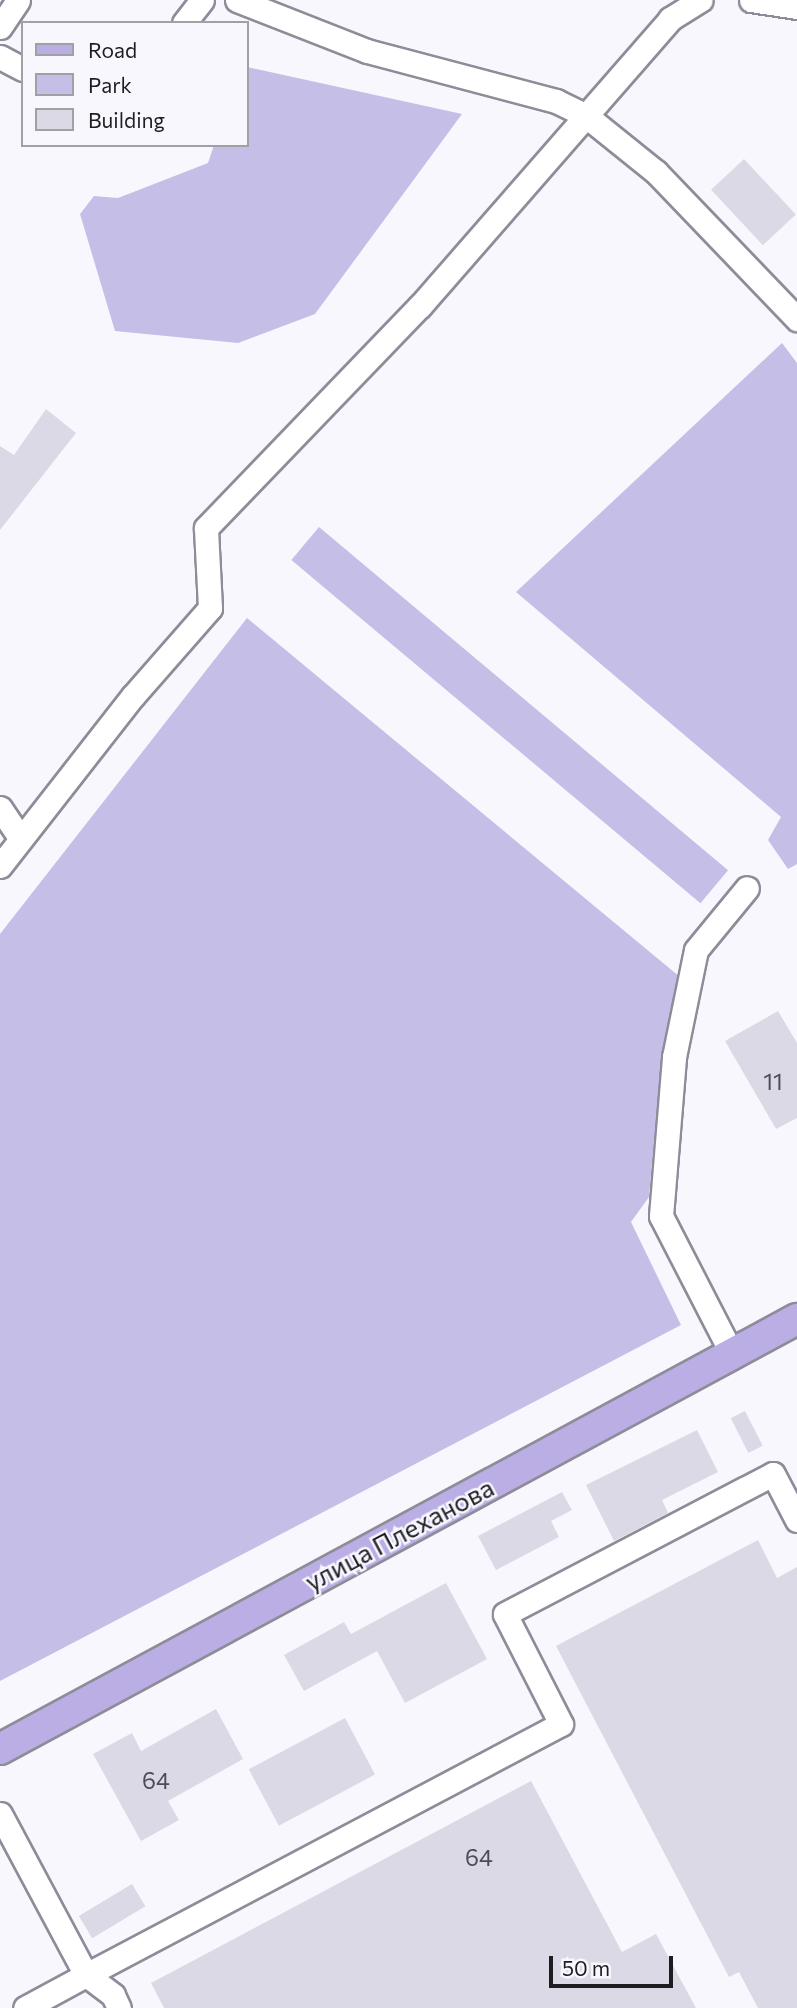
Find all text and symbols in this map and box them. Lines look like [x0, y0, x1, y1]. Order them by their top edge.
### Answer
legend [21, 21, 248, 147]
text: Road [88, 37, 137, 62]
text: Park [88, 72, 132, 97]
text: Building [88, 107, 165, 132]
house number: 11 [763, 1067, 783, 1095]
street label: улица Плеханова [299, 1471, 499, 1597]
house number: 64 [142, 1766, 170, 1794]
house number: 64 [465, 1843, 493, 1871]
scale bar [552, 1941, 676, 1985]
text: 50 m [562, 1955, 610, 1980]

